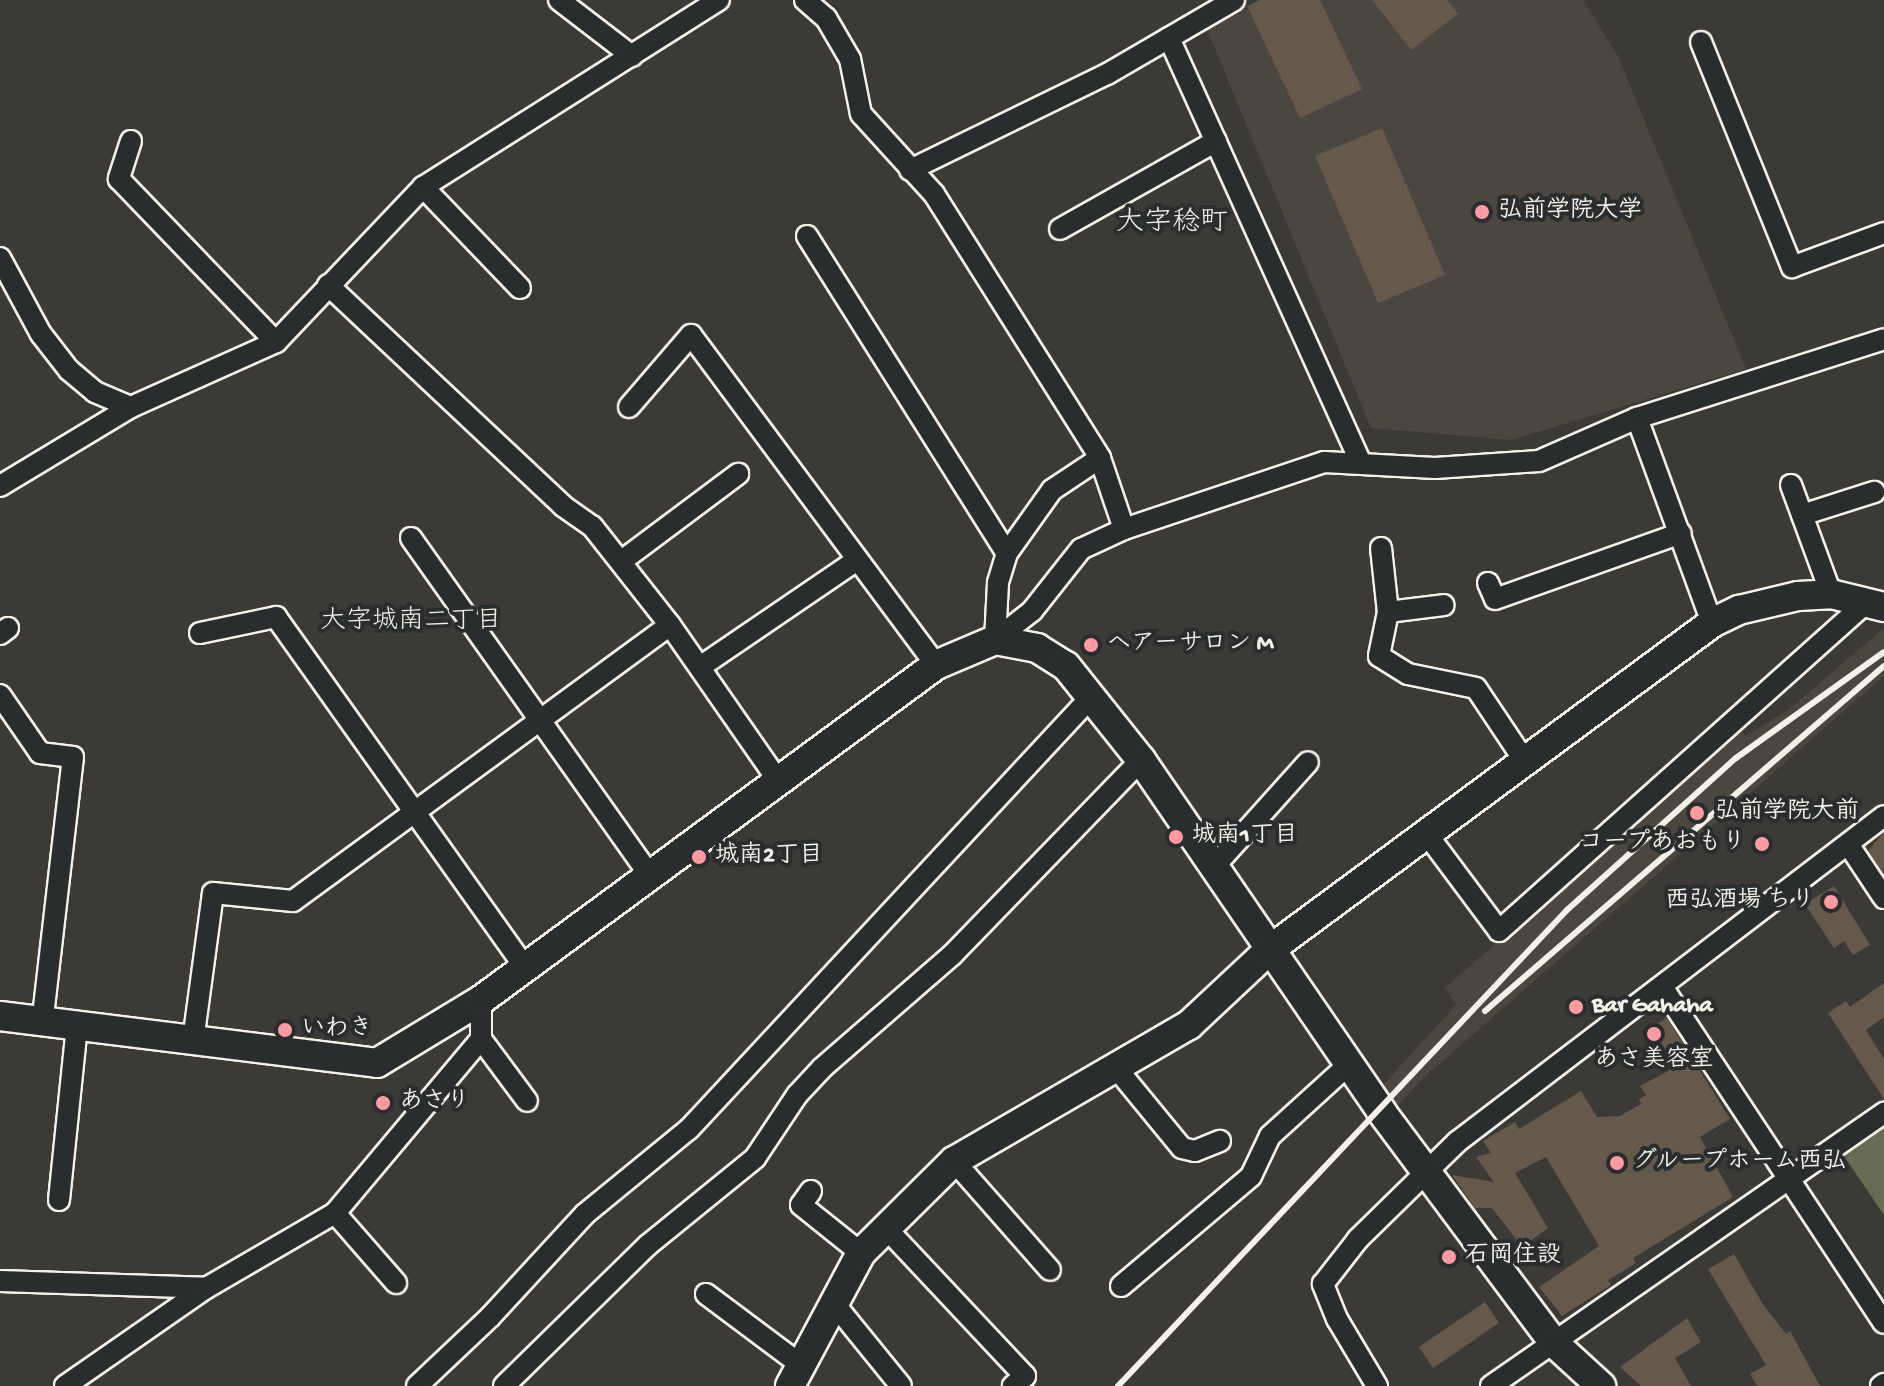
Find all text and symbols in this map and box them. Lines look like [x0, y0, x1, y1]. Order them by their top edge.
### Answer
place label: 弘前学院大学 [1498, 198, 1642, 226]
marker: 弘前学院大学 [1473, 203, 1491, 221]
district label: 大字稔町 [1116, 207, 1228, 241]
district label: 大字城南二丁目 [320, 607, 502, 639]
place label: ヘアーサロン M [1107, 631, 1272, 659]
marker: ヘアーサロン M [1082, 636, 1100, 654]
place label: 弘前学院大前 [1715, 799, 1859, 827]
marker: 弘前学院大前 [1686, 802, 1708, 824]
place label: 城南1丁目 [1192, 823, 1298, 851]
marker: 城南1丁目 [1167, 828, 1185, 846]
place label: コープあおもり [1578, 830, 1746, 858]
marker: コープあおもり [1753, 835, 1771, 853]
place label: 城南2丁目 [715, 843, 823, 871]
marker: 城南2丁目 [690, 848, 708, 866]
place label: 西弘酒場 ちり [1665, 888, 1815, 916]
marker: 西弘酒場 ちり [1822, 893, 1840, 911]
place label: Bar Gahaha [1592, 993, 1713, 1021]
marker: Bar Gahaha [1567, 998, 1585, 1016]
place label: いわき [301, 1016, 373, 1044]
marker: いわき [276, 1021, 294, 1039]
marker: あさ美容室 [1645, 1025, 1663, 1043]
place label: あさ美容室 [1594, 1047, 1714, 1075]
place label: あさり [399, 1089, 471, 1117]
marker: あさり [374, 1094, 392, 1112]
place label: グループホーム西弘 [1633, 1149, 1850, 1177]
marker: グループホーム西弘 [1608, 1154, 1626, 1172]
place label: 石岡住設 [1465, 1243, 1561, 1271]
marker: 石岡住設 [1440, 1248, 1458, 1266]

